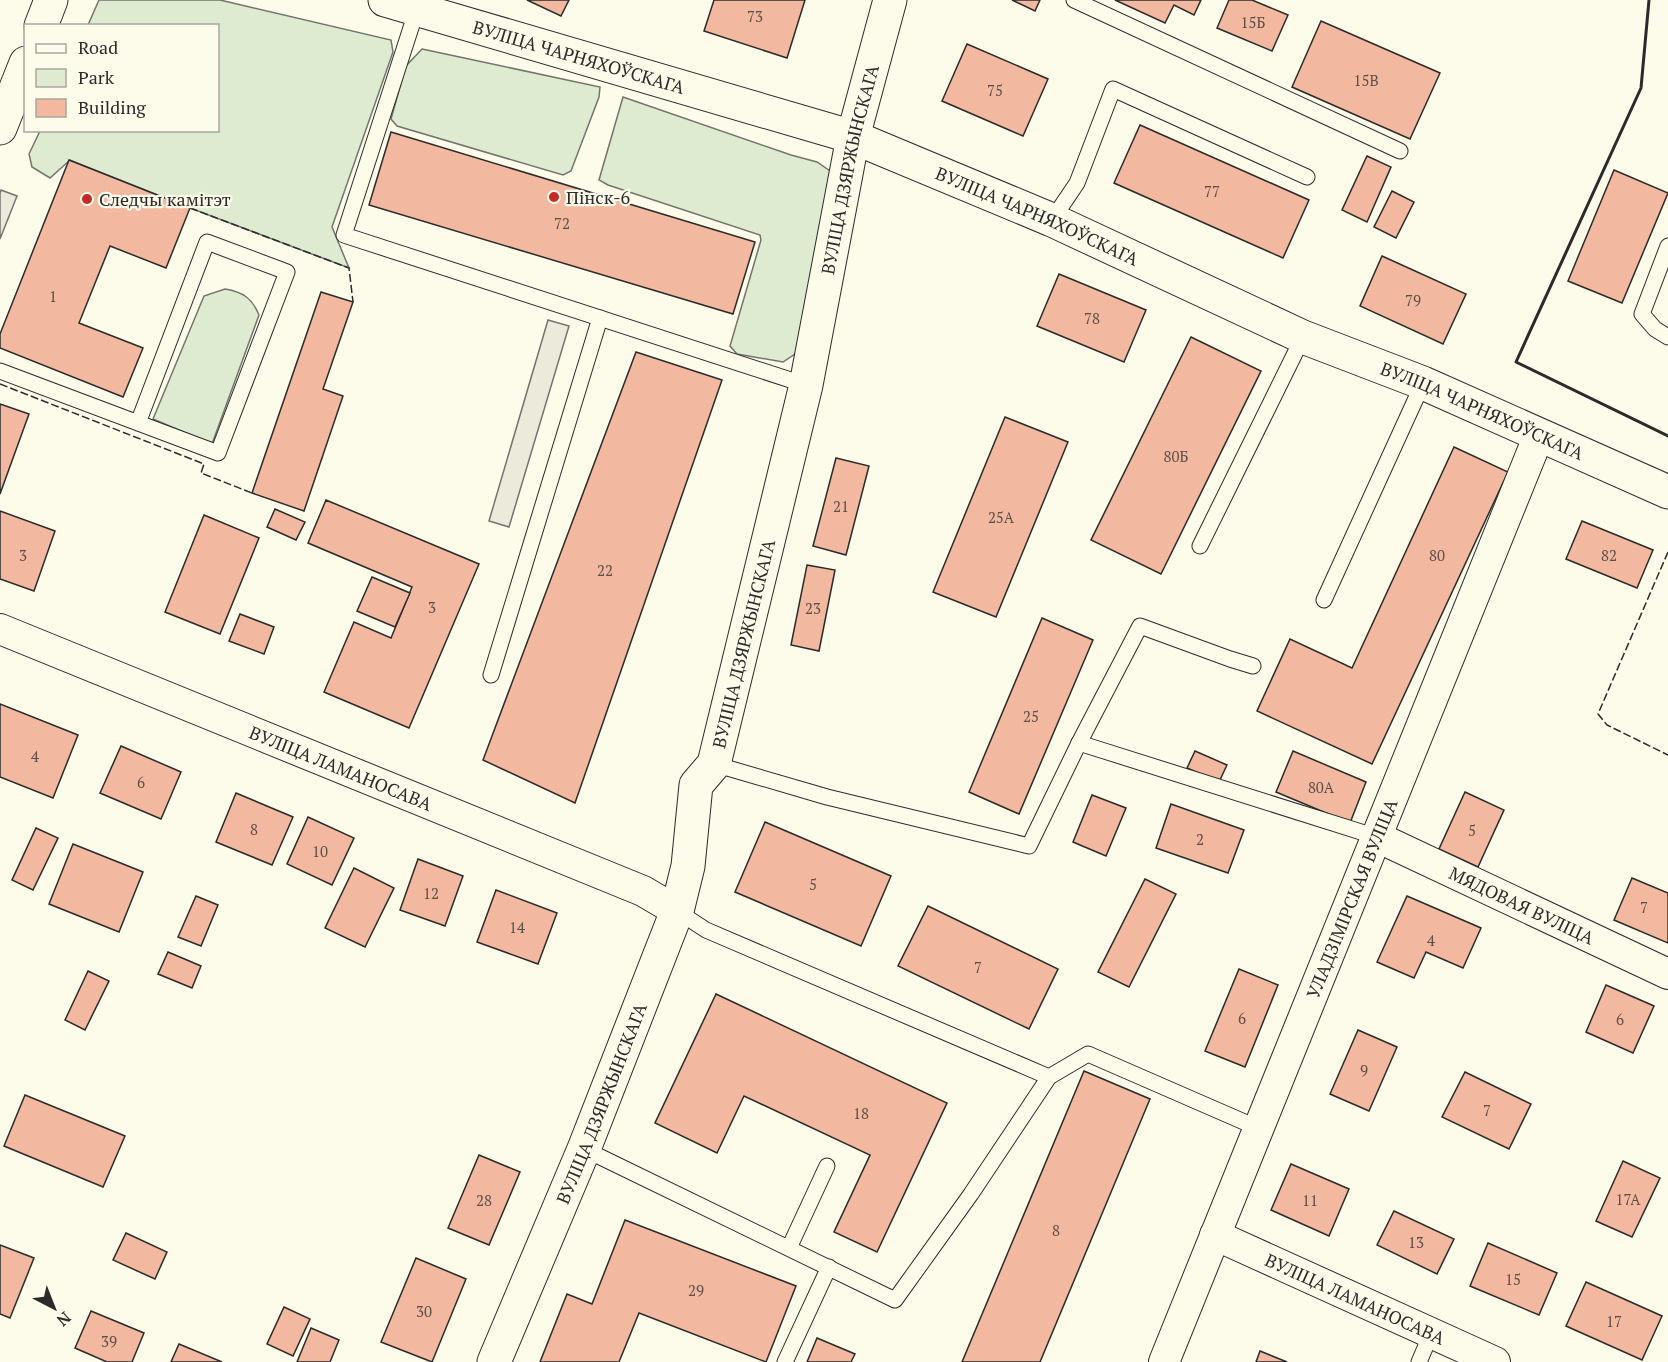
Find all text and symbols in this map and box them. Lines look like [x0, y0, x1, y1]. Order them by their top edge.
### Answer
house number: 73 [747, 6, 763, 26]
house number: 15Б [1241, 12, 1266, 32]
street label: ВУЛІЦА ЧАРНЯХОЎСКАГА [470, 14, 688, 99]
legend [24, 24, 219, 132]
text: Road [78, 35, 118, 59]
street label: ВУЛІЦА ДЗЯРЖЫНСКАГА [815, 61, 884, 276]
text: Park [78, 65, 115, 89]
house number: 15В [1353, 70, 1379, 90]
house number: 75 [987, 80, 1003, 100]
text: Building [78, 95, 146, 119]
street label: ВУЛІЦА ЧАРНЯХОЎСКАГА [932, 161, 1143, 271]
house number: 77 [1204, 181, 1220, 201]
place label: Пінск-6 [566, 185, 631, 209]
place label: Следчы камітэт [99, 187, 231, 211]
marker: Пінск-6 [547, 190, 561, 204]
marker: Следчы камітэт [80, 192, 94, 206]
house number: 72 [554, 213, 570, 233]
house number: 1 [49, 286, 57, 306]
house number: 79 [1405, 290, 1421, 310]
house number: 78 [1084, 308, 1100, 328]
street label: ВУЛІЦА ЧАРНЯХОЎСКАГА [1377, 356, 1588, 465]
house number: 80Б [1164, 446, 1189, 466]
house number: 21 [833, 496, 849, 516]
house number: 25А [988, 507, 1015, 527]
street label: ВУЛІЦА ДЗЯРЖЫНСКАГА [706, 536, 780, 751]
house number: 3 [19, 545, 27, 565]
house number: 80 [1429, 545, 1445, 565]
house number: 82 [1601, 545, 1617, 565]
house number: 22 [597, 560, 613, 580]
house number: 3 [428, 597, 436, 617]
house number: 23 [805, 598, 821, 618]
house number: 25 [1023, 706, 1039, 726]
street label: ВУЛІЦА ЛАМАНОСАВА [246, 720, 436, 816]
house number: 4 [31, 746, 39, 766]
house number: 6 [137, 772, 145, 792]
house number: 80А [1308, 777, 1335, 797]
street label: УЛАДЗІМІРСКАЯ ВУЛІЦА [1300, 795, 1403, 1002]
house number: 8 [250, 819, 258, 839]
house number: 5 [1468, 820, 1476, 840]
house number: 2 [1196, 829, 1204, 849]
house number: 10 [312, 841, 328, 861]
street label: МЯДОВАЯ ВУЛІЦА [1445, 861, 1599, 950]
house number: 5 [809, 874, 817, 894]
house number: 12 [423, 883, 439, 903]
house number: 7 [1640, 897, 1648, 917]
house number: 14 [509, 917, 525, 937]
house number: 4 [1427, 930, 1435, 950]
house number: 7 [974, 957, 982, 977]
street label: ВУЛІЦА ДЗЯРЖЫНСКАГА [550, 999, 652, 1207]
house number: 6 [1238, 1008, 1246, 1028]
house number: 6 [1616, 1009, 1624, 1029]
house number: 9 [1360, 1060, 1368, 1080]
house number: 7 [1483, 1100, 1491, 1120]
house number: 18 [853, 1103, 869, 1123]
house number: 17А [1615, 1189, 1641, 1209]
house number: 28 [476, 1190, 492, 1210]
house number: 11 [1302, 1190, 1318, 1210]
house number: 8 [1052, 1220, 1060, 1240]
house number: 13 [1408, 1232, 1424, 1252]
street label: ВУЛІЦА ЛАМАНОСАВА [1261, 1247, 1450, 1350]
house number: 15 [1505, 1269, 1521, 1289]
north arrow [24, 1278, 84, 1338]
house number: 29 [688, 1280, 704, 1300]
house number: 30 [416, 1301, 432, 1321]
text: N [52, 1307, 76, 1331]
house number: 17 [1606, 1311, 1622, 1331]
house number: 39 [101, 1331, 117, 1351]

